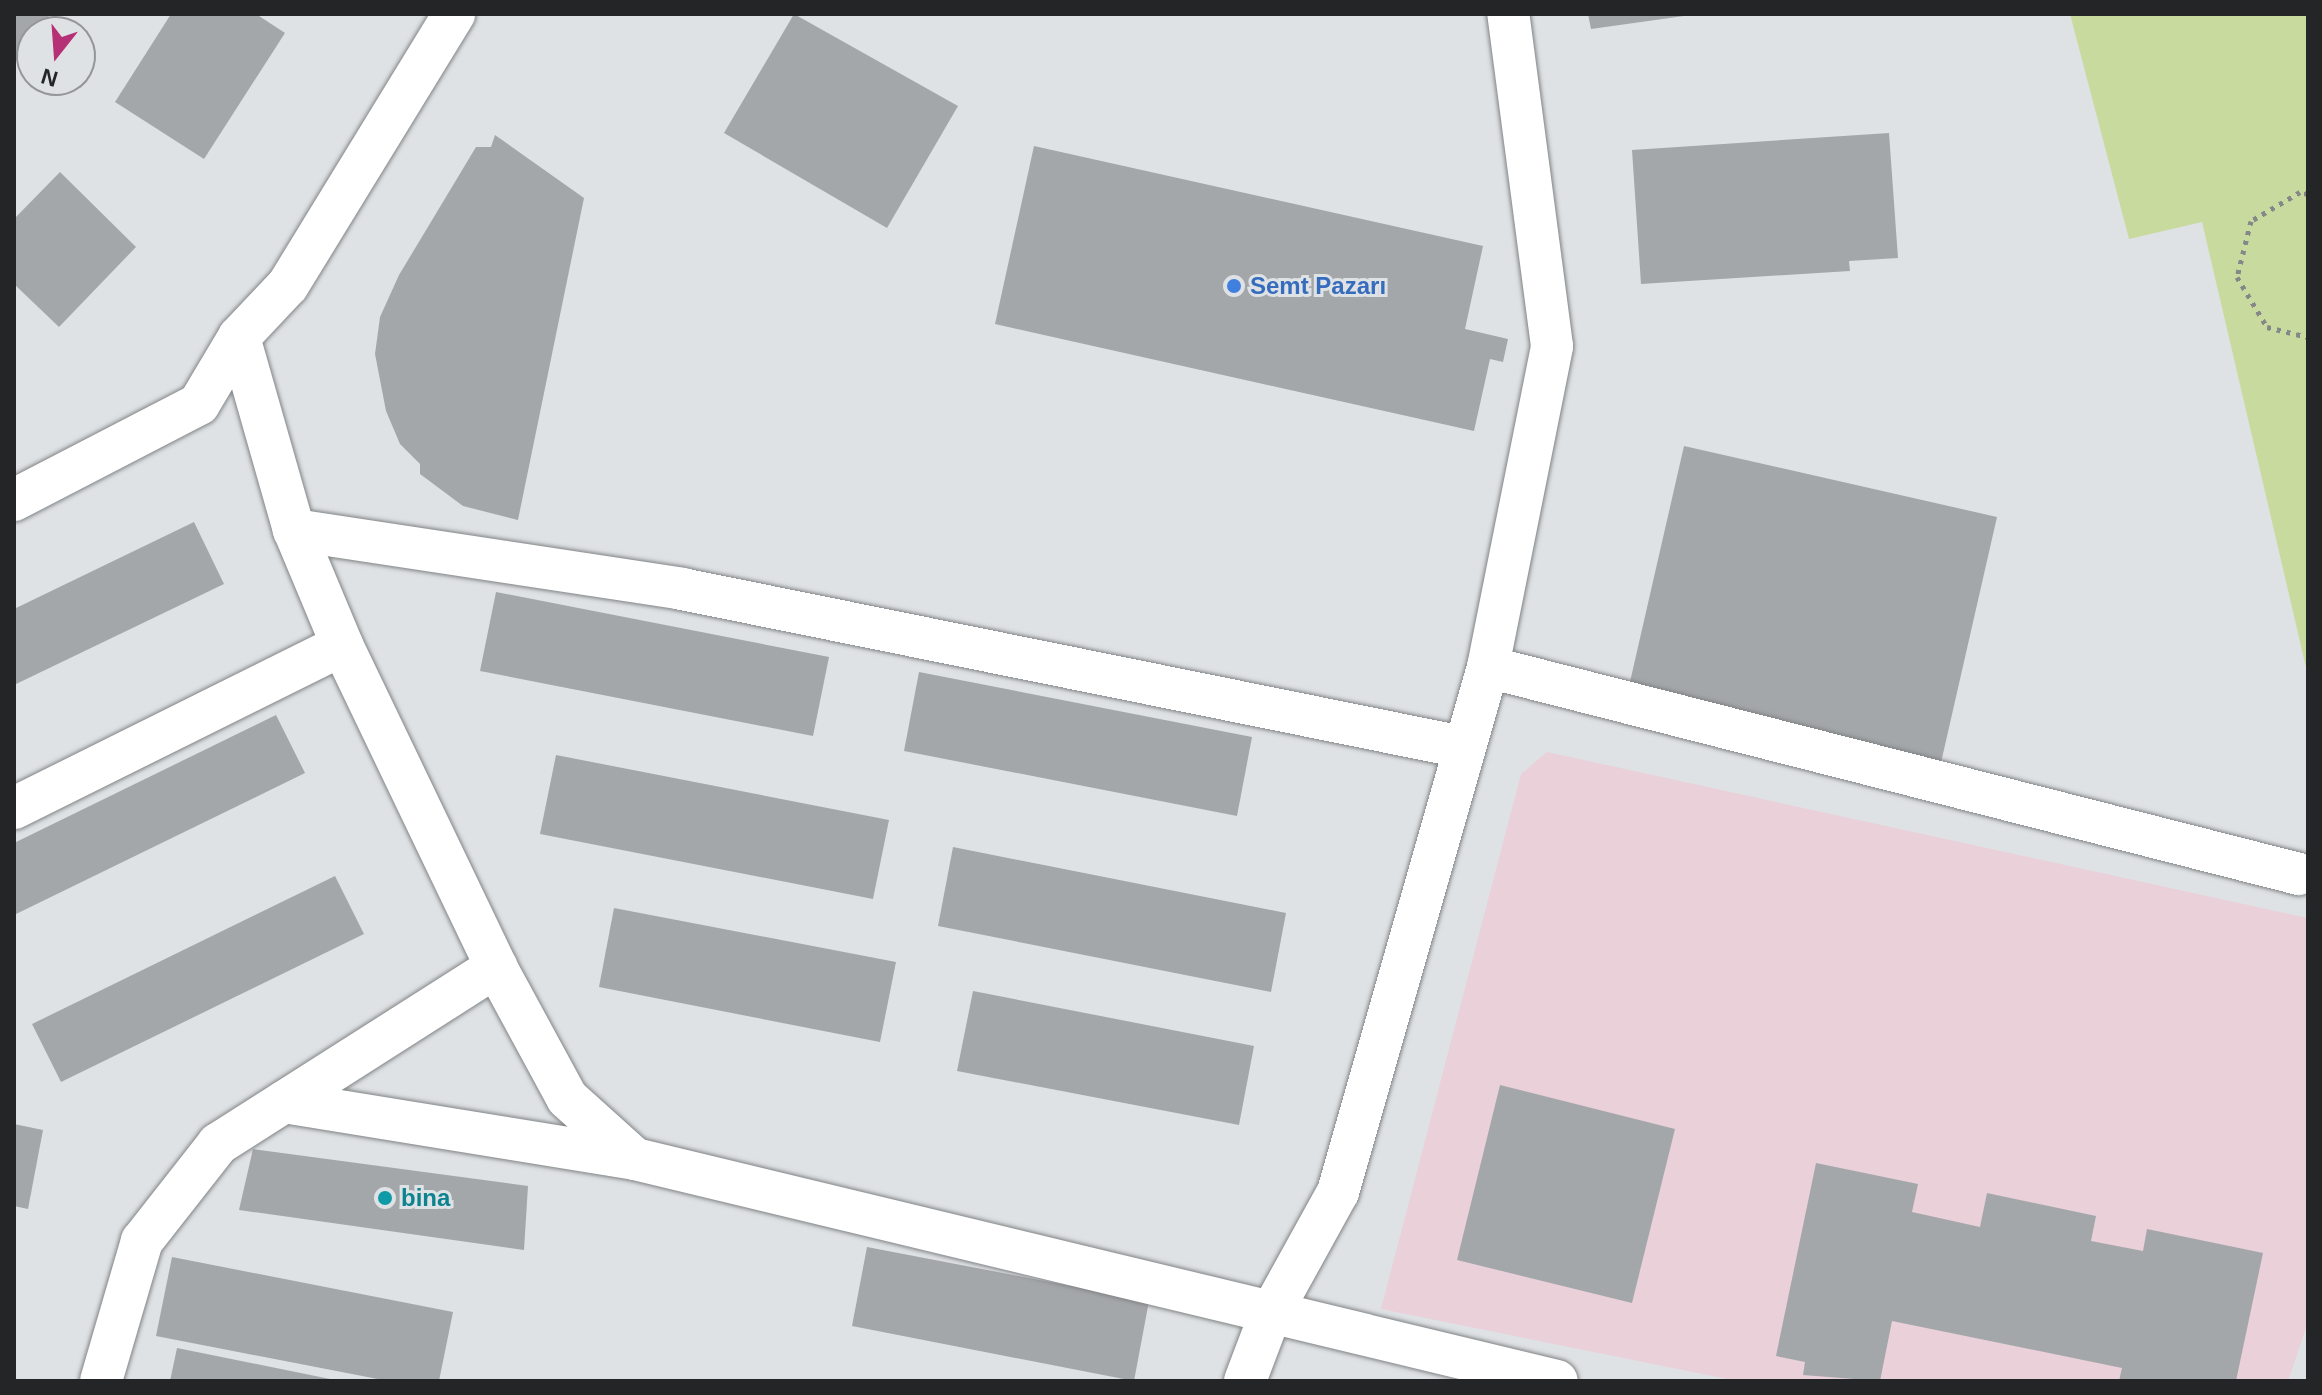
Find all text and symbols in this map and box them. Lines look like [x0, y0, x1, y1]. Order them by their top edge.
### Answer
north arrow [16, 16, 96, 96]
text: N [38, 63, 61, 92]
place label: Semt Pazarı [1250, 272, 1386, 300]
marker: Semt Pazarı [1225, 277, 1243, 295]
place label: bina [401, 1184, 450, 1212]
marker: bina [376, 1189, 394, 1207]

